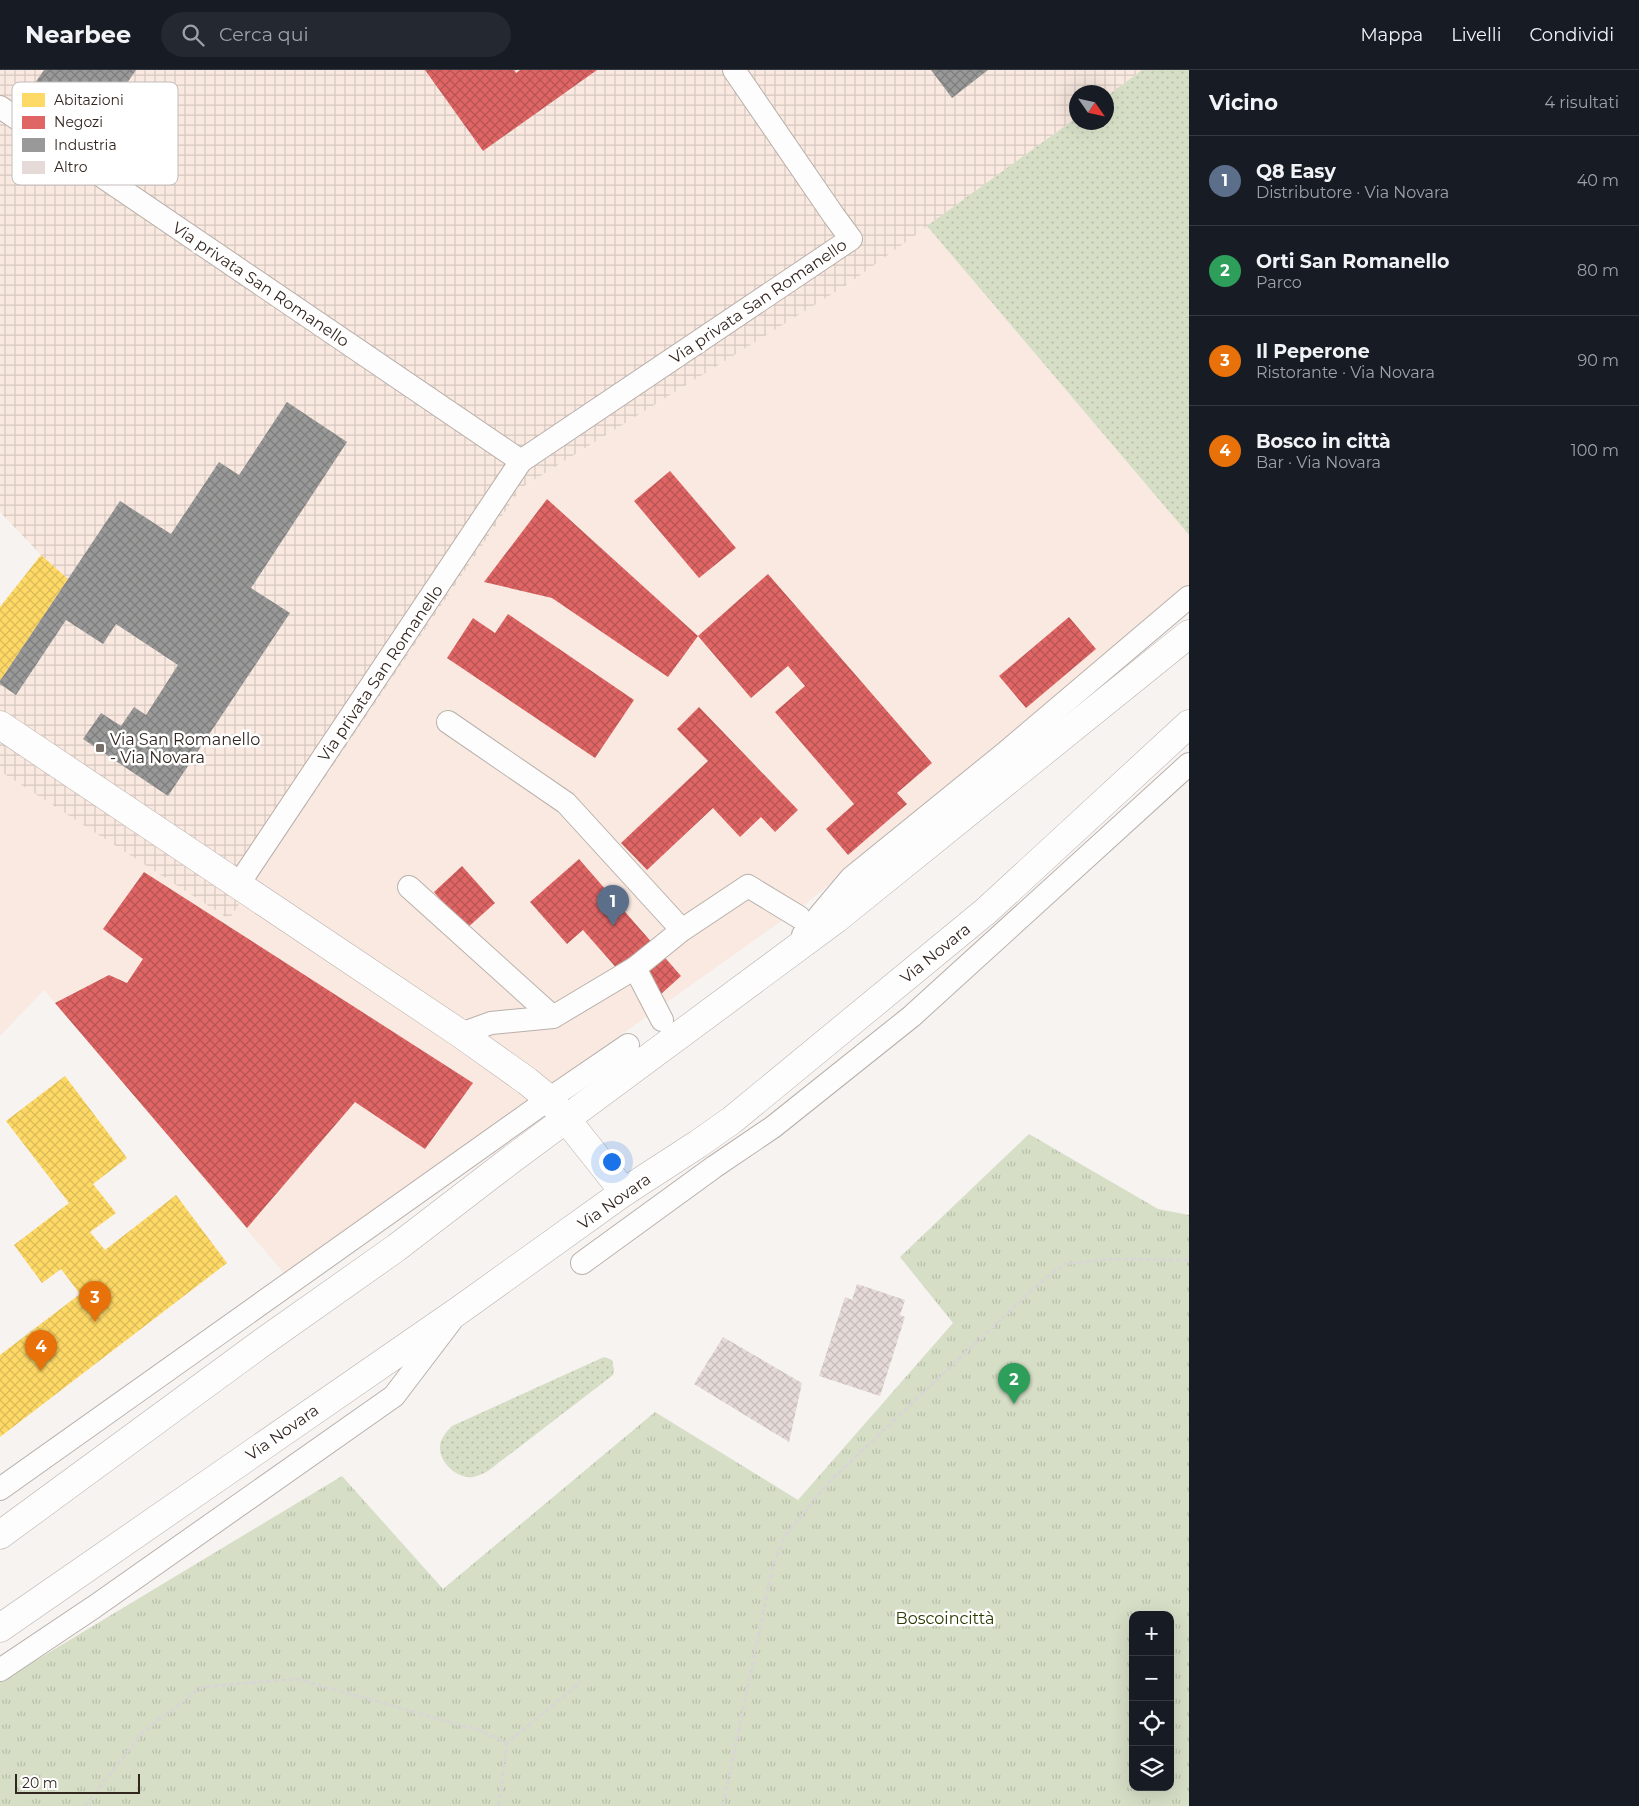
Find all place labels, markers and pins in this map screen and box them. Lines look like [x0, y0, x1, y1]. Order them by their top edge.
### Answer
place label: Via San Romanello - Via Novara [110, 730, 260, 767]
marker: Via San Romanello - Via Novara [94, 742, 106, 754]
pin: 1 [597, 885, 629, 926]
pin: 3 [79, 1281, 111, 1322]
pin: 4 [25, 1330, 57, 1371]
pin: 2 [998, 1363, 1030, 1404]

